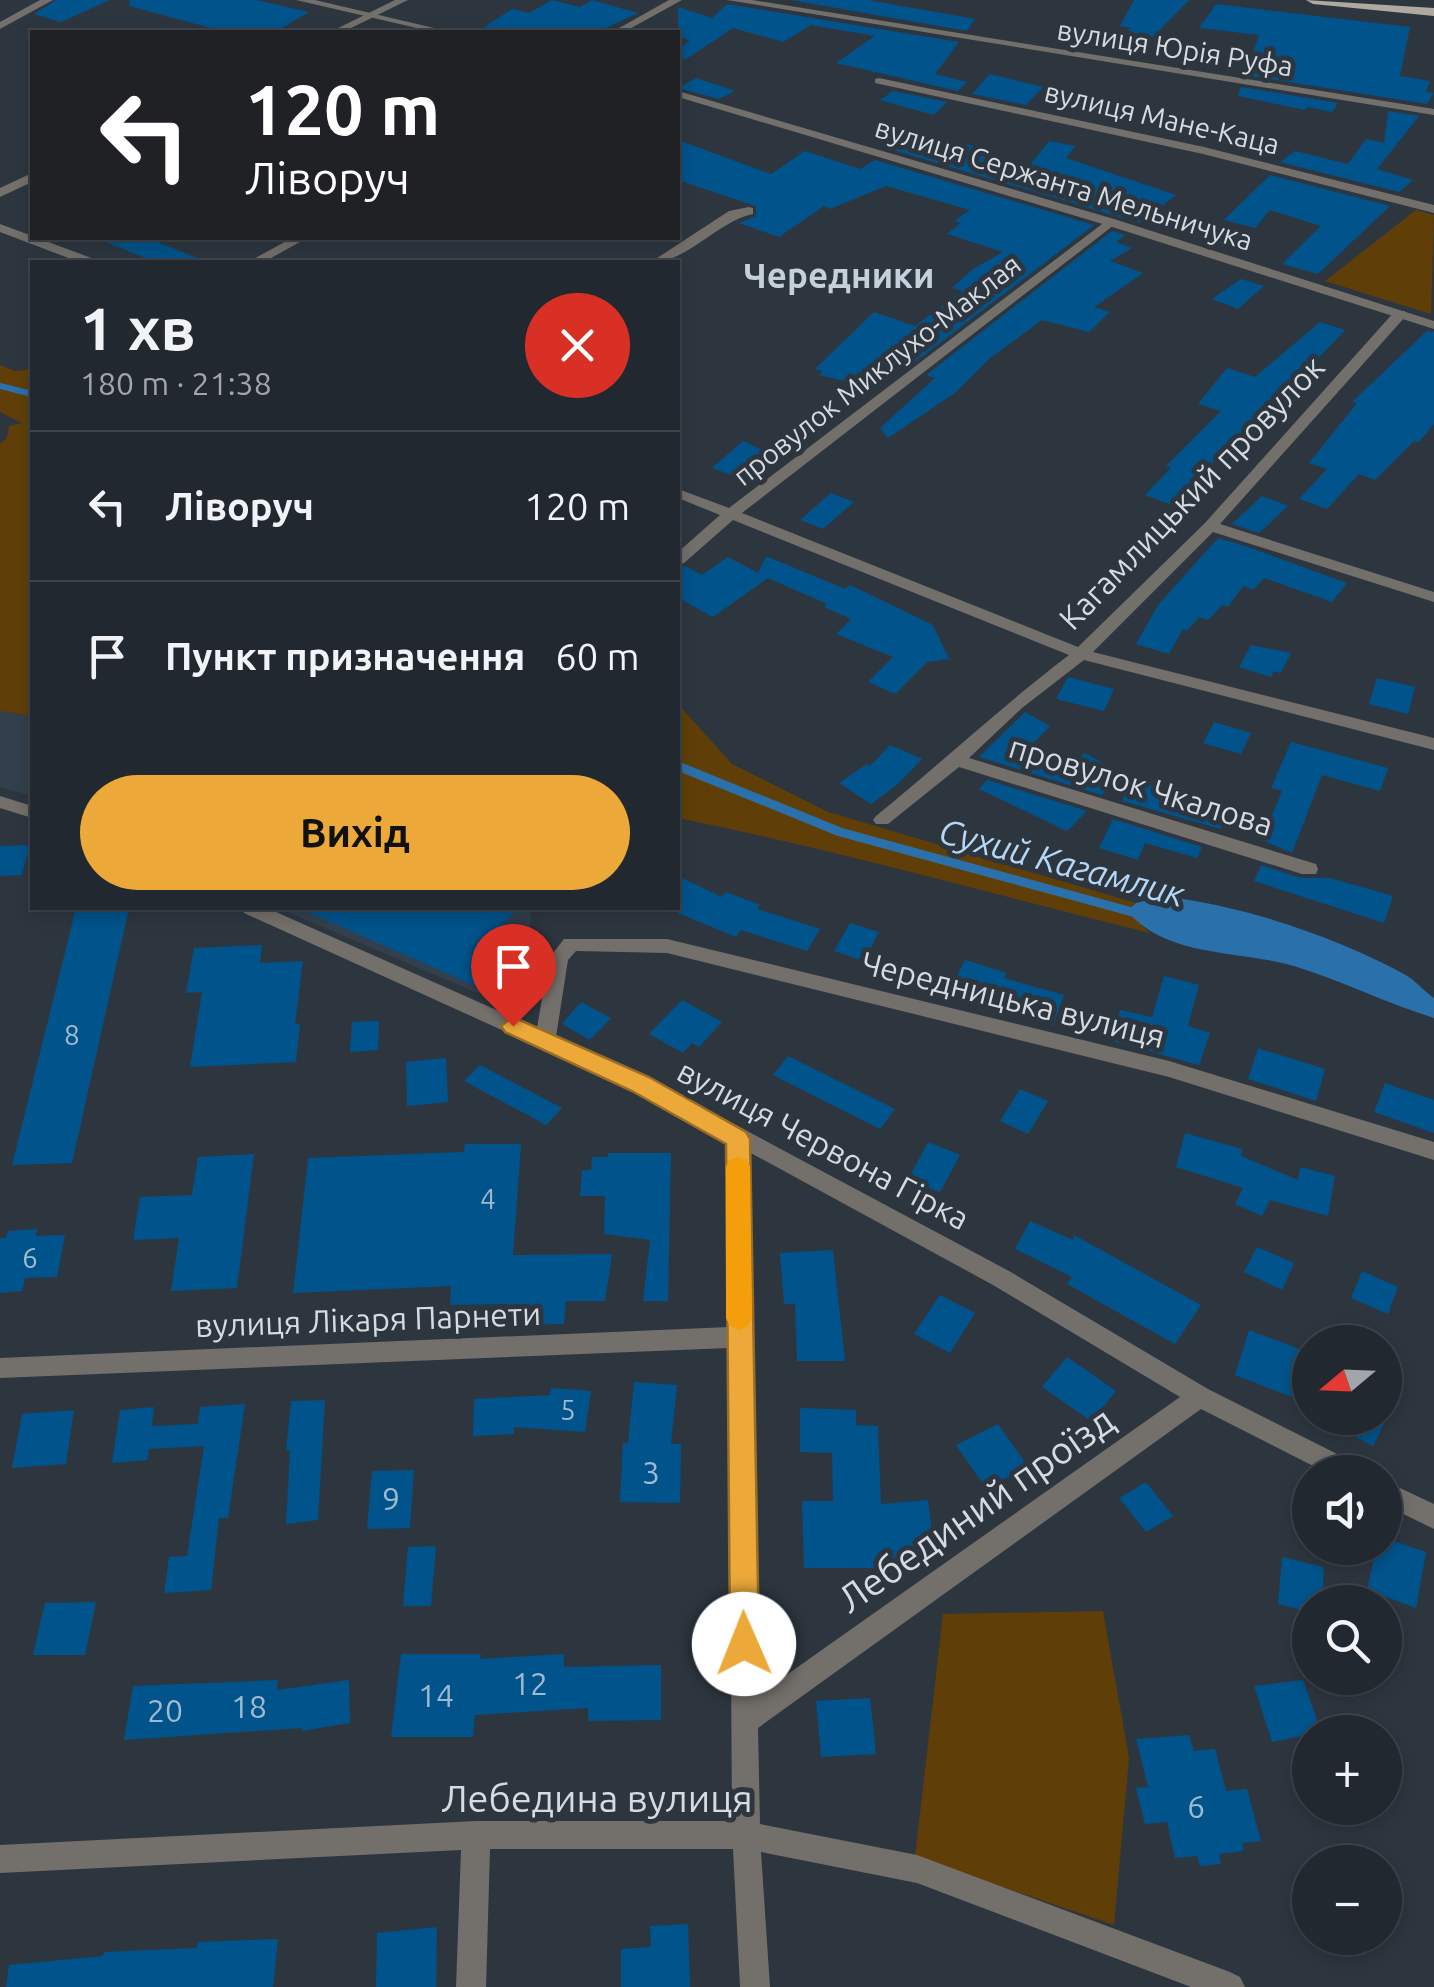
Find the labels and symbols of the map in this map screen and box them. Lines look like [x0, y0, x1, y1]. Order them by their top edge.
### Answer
street label: вулиця Юрія Руфа [1055, 14, 1295, 81]
street label: вулиця Мане-Каца [1042, 75, 1283, 160]
street label: вулиця Сержанта Мельничука [872, 111, 1257, 256]
street label: провулок Миклухо-Маклая [727, 248, 1026, 491]
district label: Чередники [744, 255, 934, 295]
street label: Кагамлицький провулок [1051, 348, 1331, 636]
street label: провулок Чкалова [1005, 728, 1277, 842]
water label: Сухий Кагамлик [935, 810, 1190, 914]
pin [471, 924, 556, 1027]
street label: Чередницька вулиця [858, 944, 1169, 1054]
house number: 8 [64, 1019, 80, 1050]
street label: вулиця Червона Гірка [672, 1052, 975, 1236]
house number: 4 [480, 1183, 496, 1214]
house number: 6 [22, 1242, 38, 1273]
street label: вулиця Лікаря Парнети [194, 1295, 542, 1343]
north arrow [1292, 1325, 1402, 1435]
house number: 5 [560, 1394, 576, 1425]
street label: Лебединий проїзд [829, 1398, 1121, 1620]
house number: 3 [642, 1454, 660, 1490]
house number: 9 [382, 1480, 400, 1516]
position arrow [692, 1592, 796, 1696]
house number: 12 [512, 1665, 548, 1701]
house number: 14 [418, 1677, 454, 1713]
house number: 18 [231, 1688, 267, 1724]
house number: 20 [147, 1692, 183, 1728]
street label: Лебедина вулиця [441, 1777, 753, 1819]
house number: 6 [1187, 1788, 1205, 1824]

